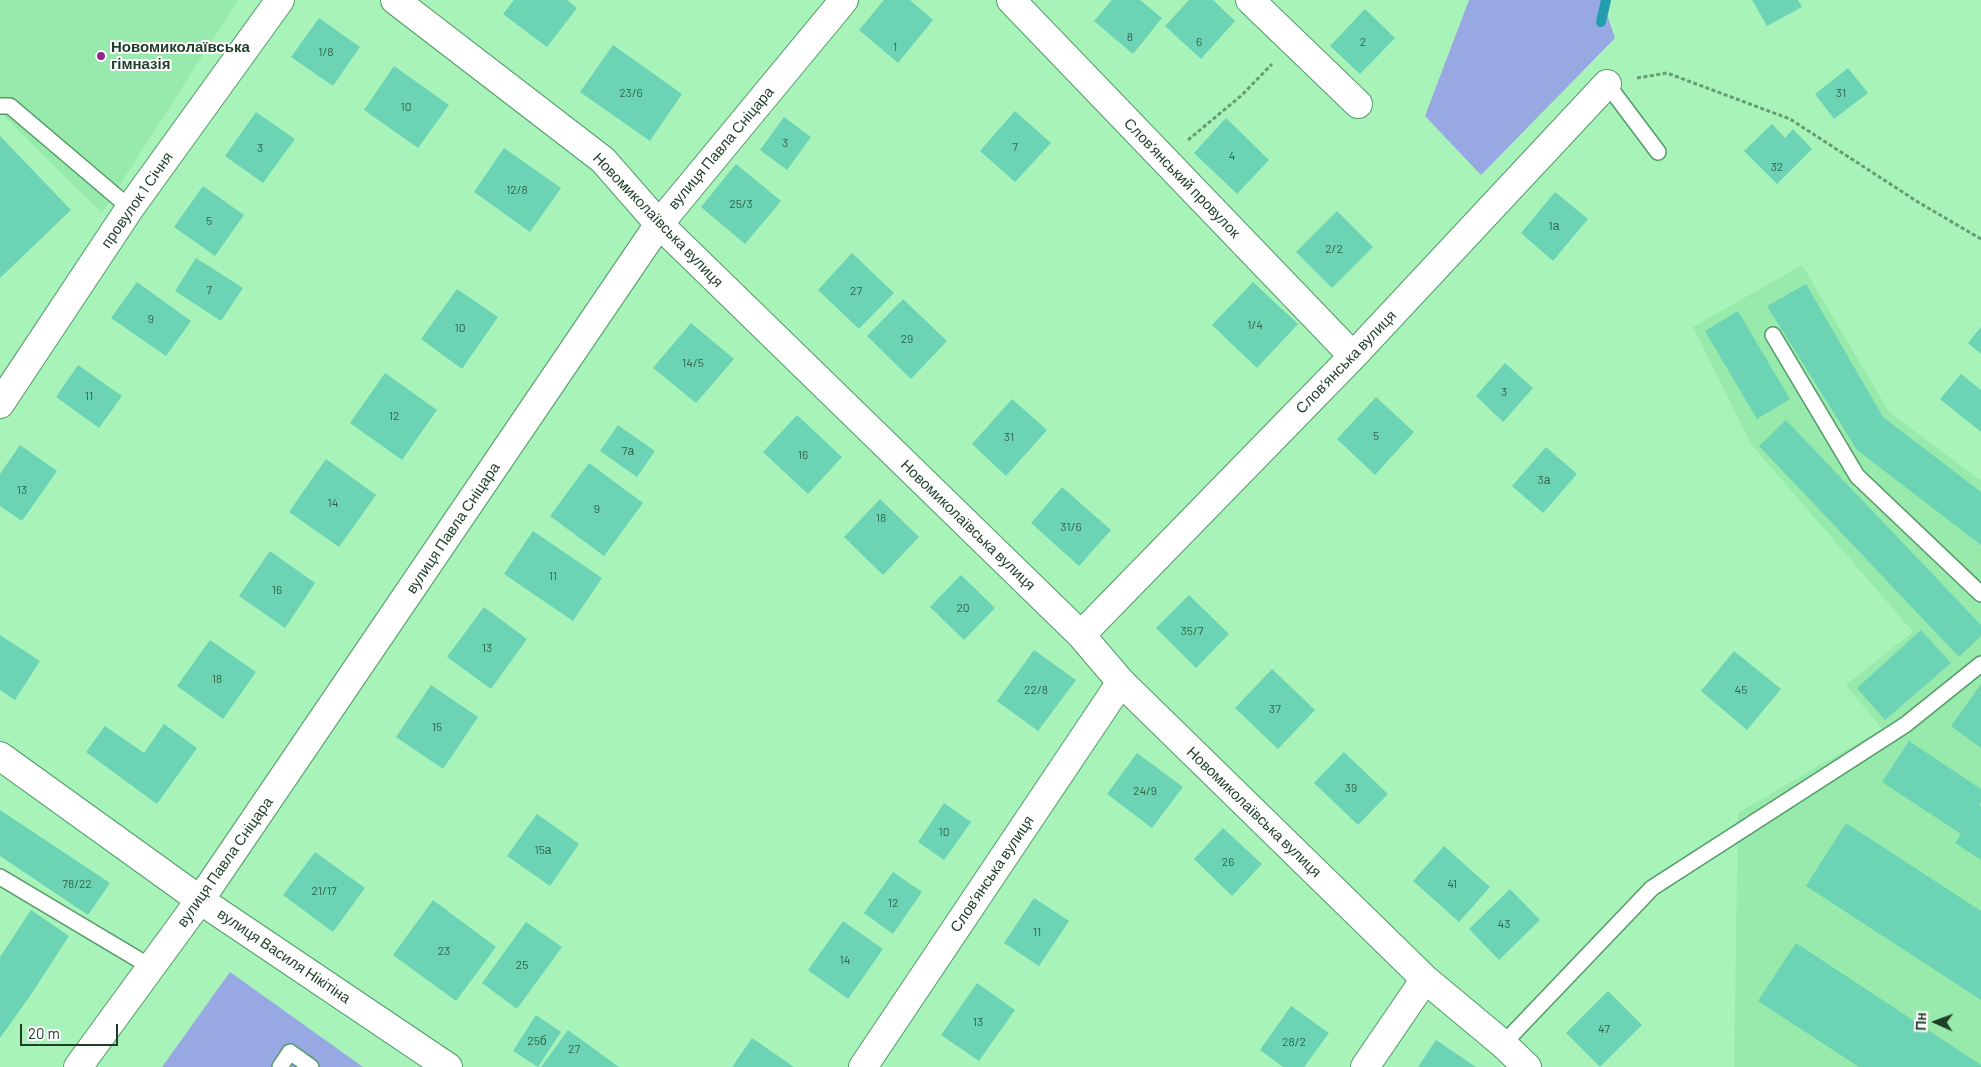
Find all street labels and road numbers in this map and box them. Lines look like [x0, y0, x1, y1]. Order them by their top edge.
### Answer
street label: вулиця Павла Сніцара [664, 83, 778, 213]
street label: Словʼянський провулок [1120, 114, 1244, 242]
street label: провулок 1 Січня [97, 149, 177, 251]
street label: Новомиколаївська вулиця [589, 149, 727, 291]
street label: Словʼянська вулиця [1292, 307, 1400, 417]
street label: Новомиколаївська вулиця [897, 456, 1039, 594]
street label: вулиця Павла Сніцара [402, 459, 504, 597]
street label: Новомиколаївська вулиця [1183, 743, 1325, 881]
street label: вулиця Павла Сніцара [173, 794, 277, 930]
street label: Словʼянська вулиця [946, 812, 1038, 936]
street label: вулиця Василя Нікітіна [214, 905, 354, 1007]

